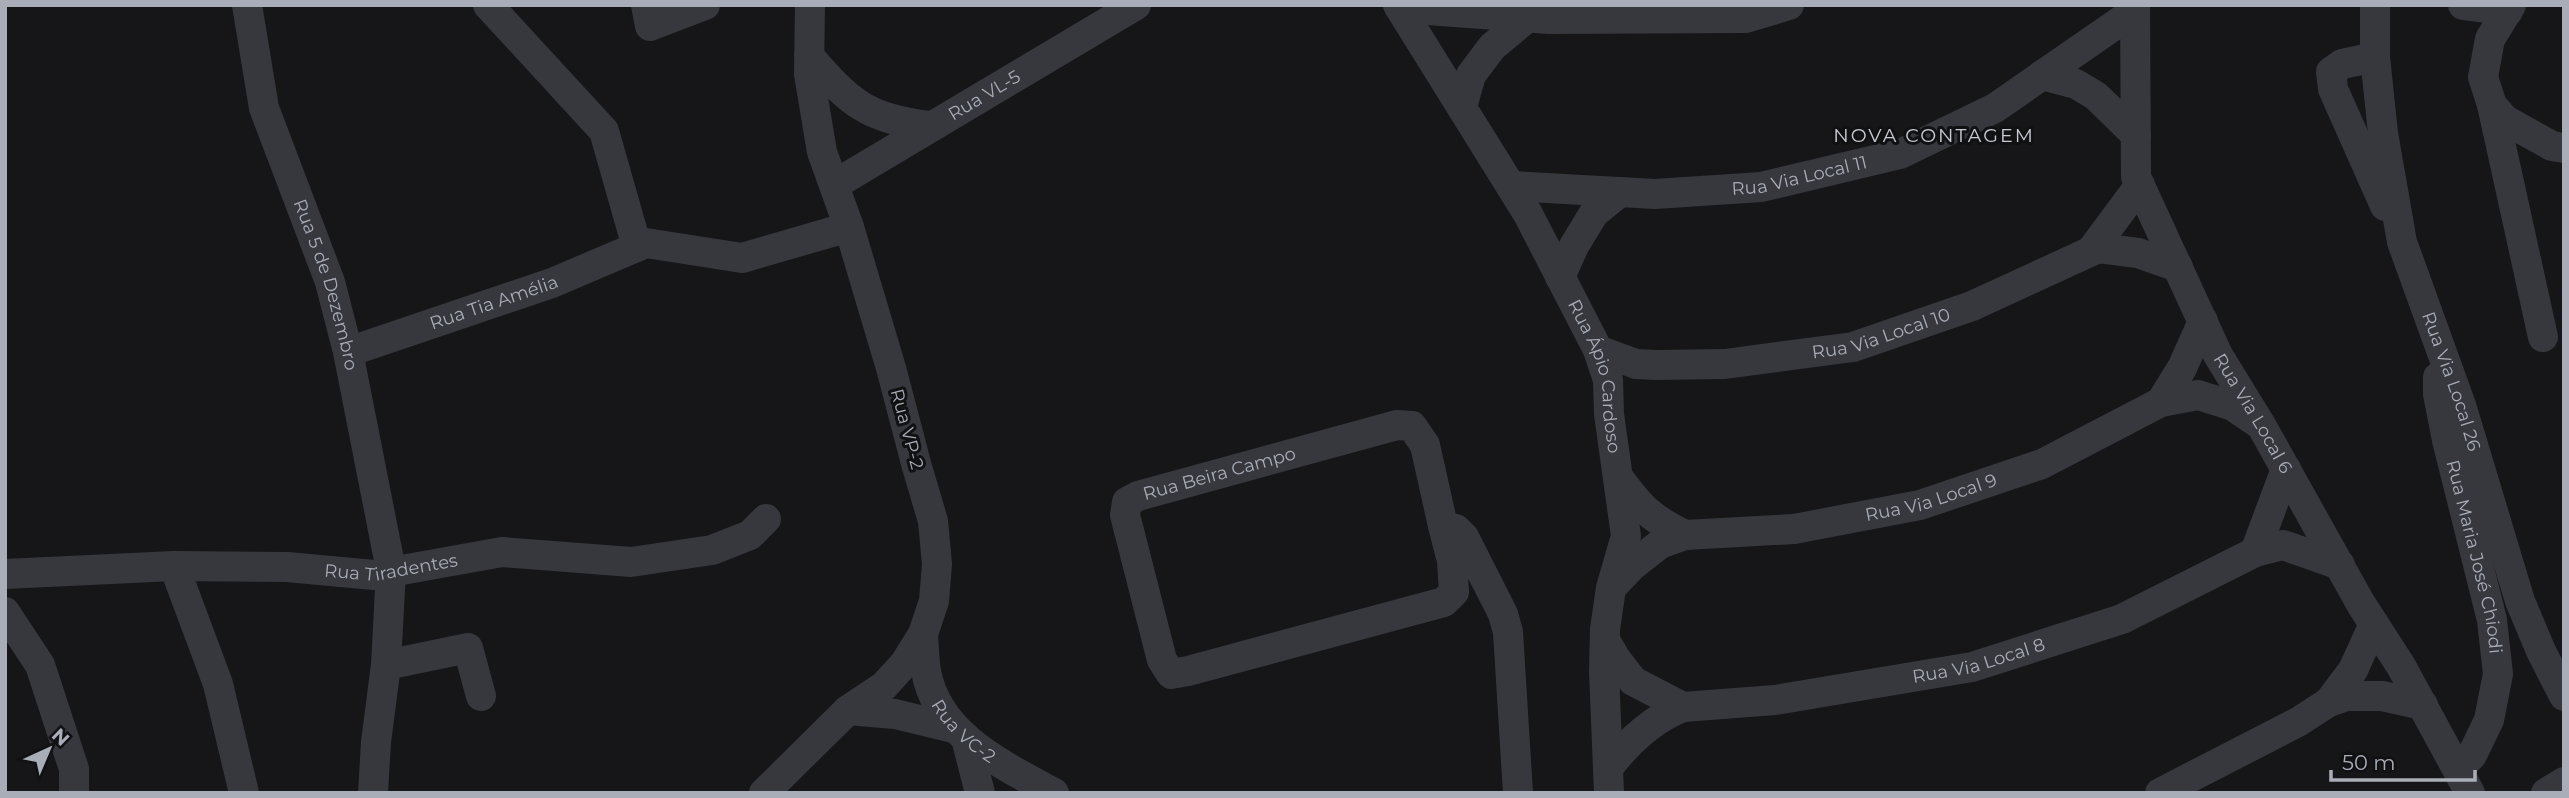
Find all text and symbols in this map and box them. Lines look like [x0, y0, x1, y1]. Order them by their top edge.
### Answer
street label: Rua VL-5 [944, 65, 1024, 125]
district label: NOVA CONTAGEM [1833, 124, 2035, 147]
street label: Rua Via Local 11 [1731, 151, 1869, 200]
street label: Rua 5 de Dezembro [289, 196, 362, 372]
street label: Rua Tia Amélia [427, 271, 562, 335]
street label: Rua Ápio Cardoso [1563, 296, 1625, 455]
street label: Rua Via Local 10 [1811, 303, 1953, 363]
street label: Rua Via Local 26 [2417, 309, 2485, 454]
street label: Rua Via Local 6 [2209, 349, 2297, 477]
street label: Rua VP-2 [886, 386, 928, 472]
street label: Rua Beira Campo [1140, 442, 1298, 505]
street label: Rua Maria José Chiodi [2441, 458, 2507, 655]
street label: Rua Via Local 9 [1863, 469, 2000, 526]
street label: Rua Tiradentes [323, 549, 460, 586]
street label: Rua Via Local 8 [1911, 633, 2048, 688]
street label: Rua VC-2 [926, 695, 1000, 768]
north arrow [14, 714, 84, 784]
text: N [47, 724, 74, 751]
scale bar [2331, 738, 2474, 782]
text: 50 m [2342, 750, 2396, 775]

